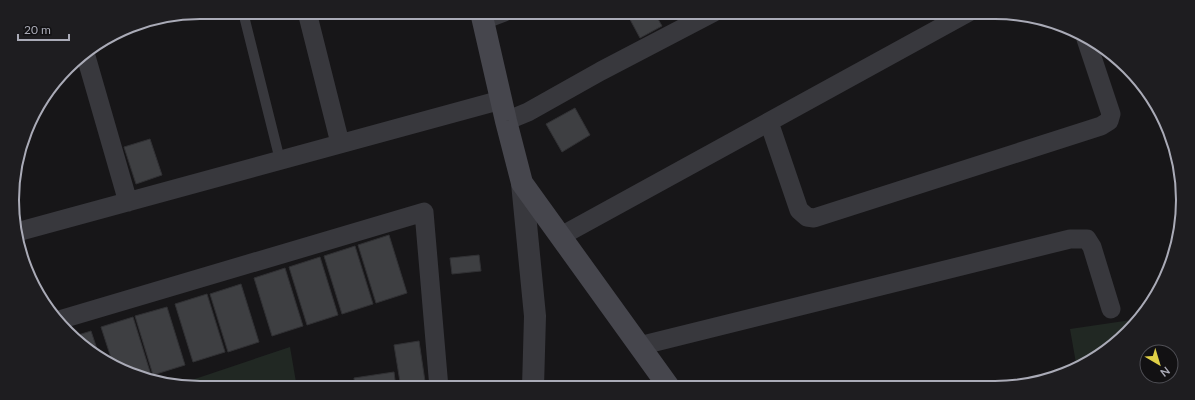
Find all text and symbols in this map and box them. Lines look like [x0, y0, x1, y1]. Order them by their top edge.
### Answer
scale bar [18, 16, 69, 42]
text: 20 m [24, 22, 51, 37]
north arrow [1139, 344, 1179, 384]
text: N [1158, 365, 1173, 380]

